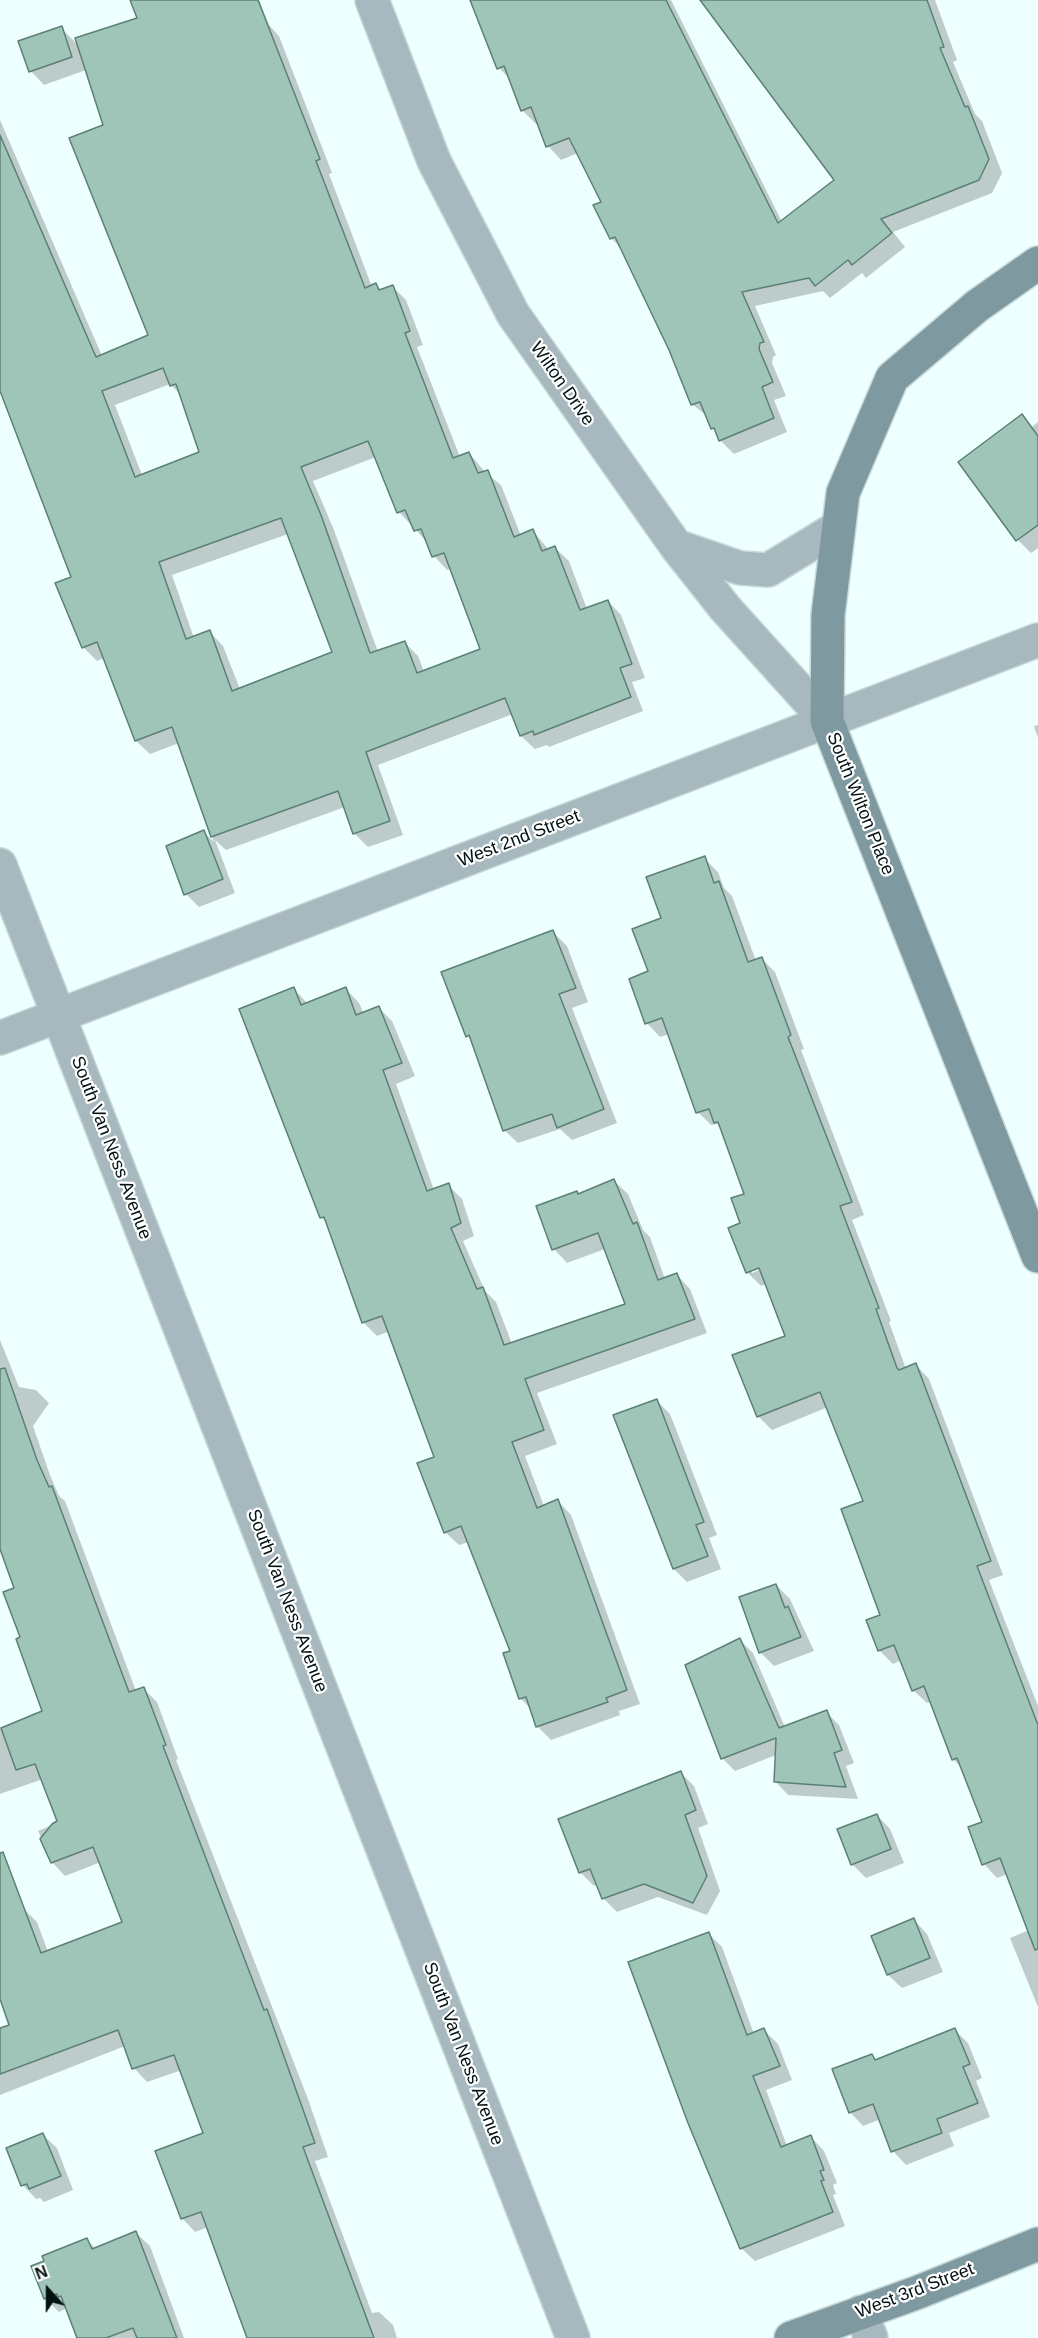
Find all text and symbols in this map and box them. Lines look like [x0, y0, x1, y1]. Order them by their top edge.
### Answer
street label: Wilton Drive [525, 338, 599, 430]
street label: South Wilton Place [822, 729, 898, 879]
street label: West 2nd Street [455, 806, 583, 872]
street label: South Van Ness Avenue [66, 1053, 156, 1243]
street label: South Van Ness Avenue [242, 1506, 332, 1696]
street label: South Van Ness Avenue [418, 1959, 508, 2149]
street label: West 3rd Street [853, 2259, 977, 2323]
north arrow [18, 2260, 78, 2320]
text: N [33, 2263, 50, 2283]

